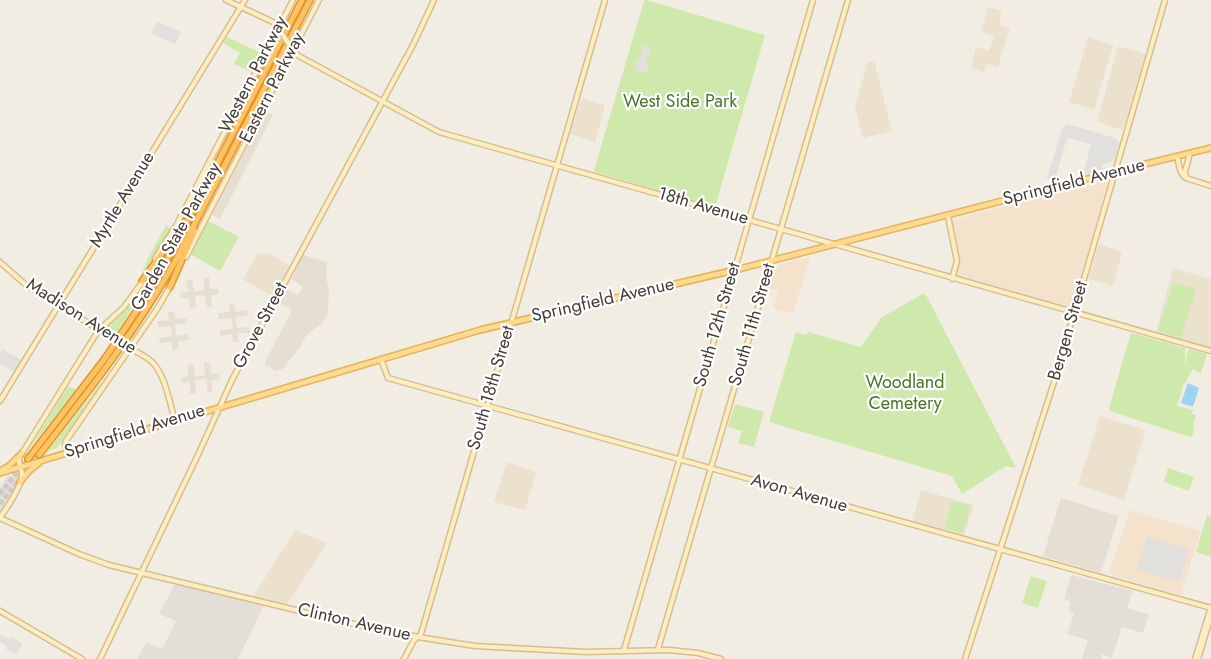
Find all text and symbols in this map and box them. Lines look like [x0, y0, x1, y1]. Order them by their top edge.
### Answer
street label: Western Parkway [215, 13, 293, 137]
street label: Eastern Parkway [236, 29, 310, 147]
park label: West Side Park [623, 92, 737, 114]
street label: Myrtle Avenue [86, 148, 160, 252]
street label: Springfield Avenue [1001, 155, 1147, 211]
street label: Garden State Parkway [127, 159, 227, 315]
street label: 18th Avenue [655, 184, 751, 230]
street label: South 12th Street [690, 260, 746, 390]
street label: South 11th Street [725, 261, 781, 389]
street label: Madison Avenue [22, 274, 140, 360]
street label: Springfield Avenue [530, 274, 676, 328]
street label: Grove Street [229, 279, 293, 373]
street label: Bergen Street [1044, 279, 1094, 383]
street label: South 18th Street [464, 323, 520, 453]
park label: Woodland Cemetery [866, 373, 944, 416]
street label: Springfield Avenue [62, 400, 208, 464]
street label: Avon Avenue [748, 470, 850, 518]
street label: Clinton Avenue [295, 599, 413, 647]

